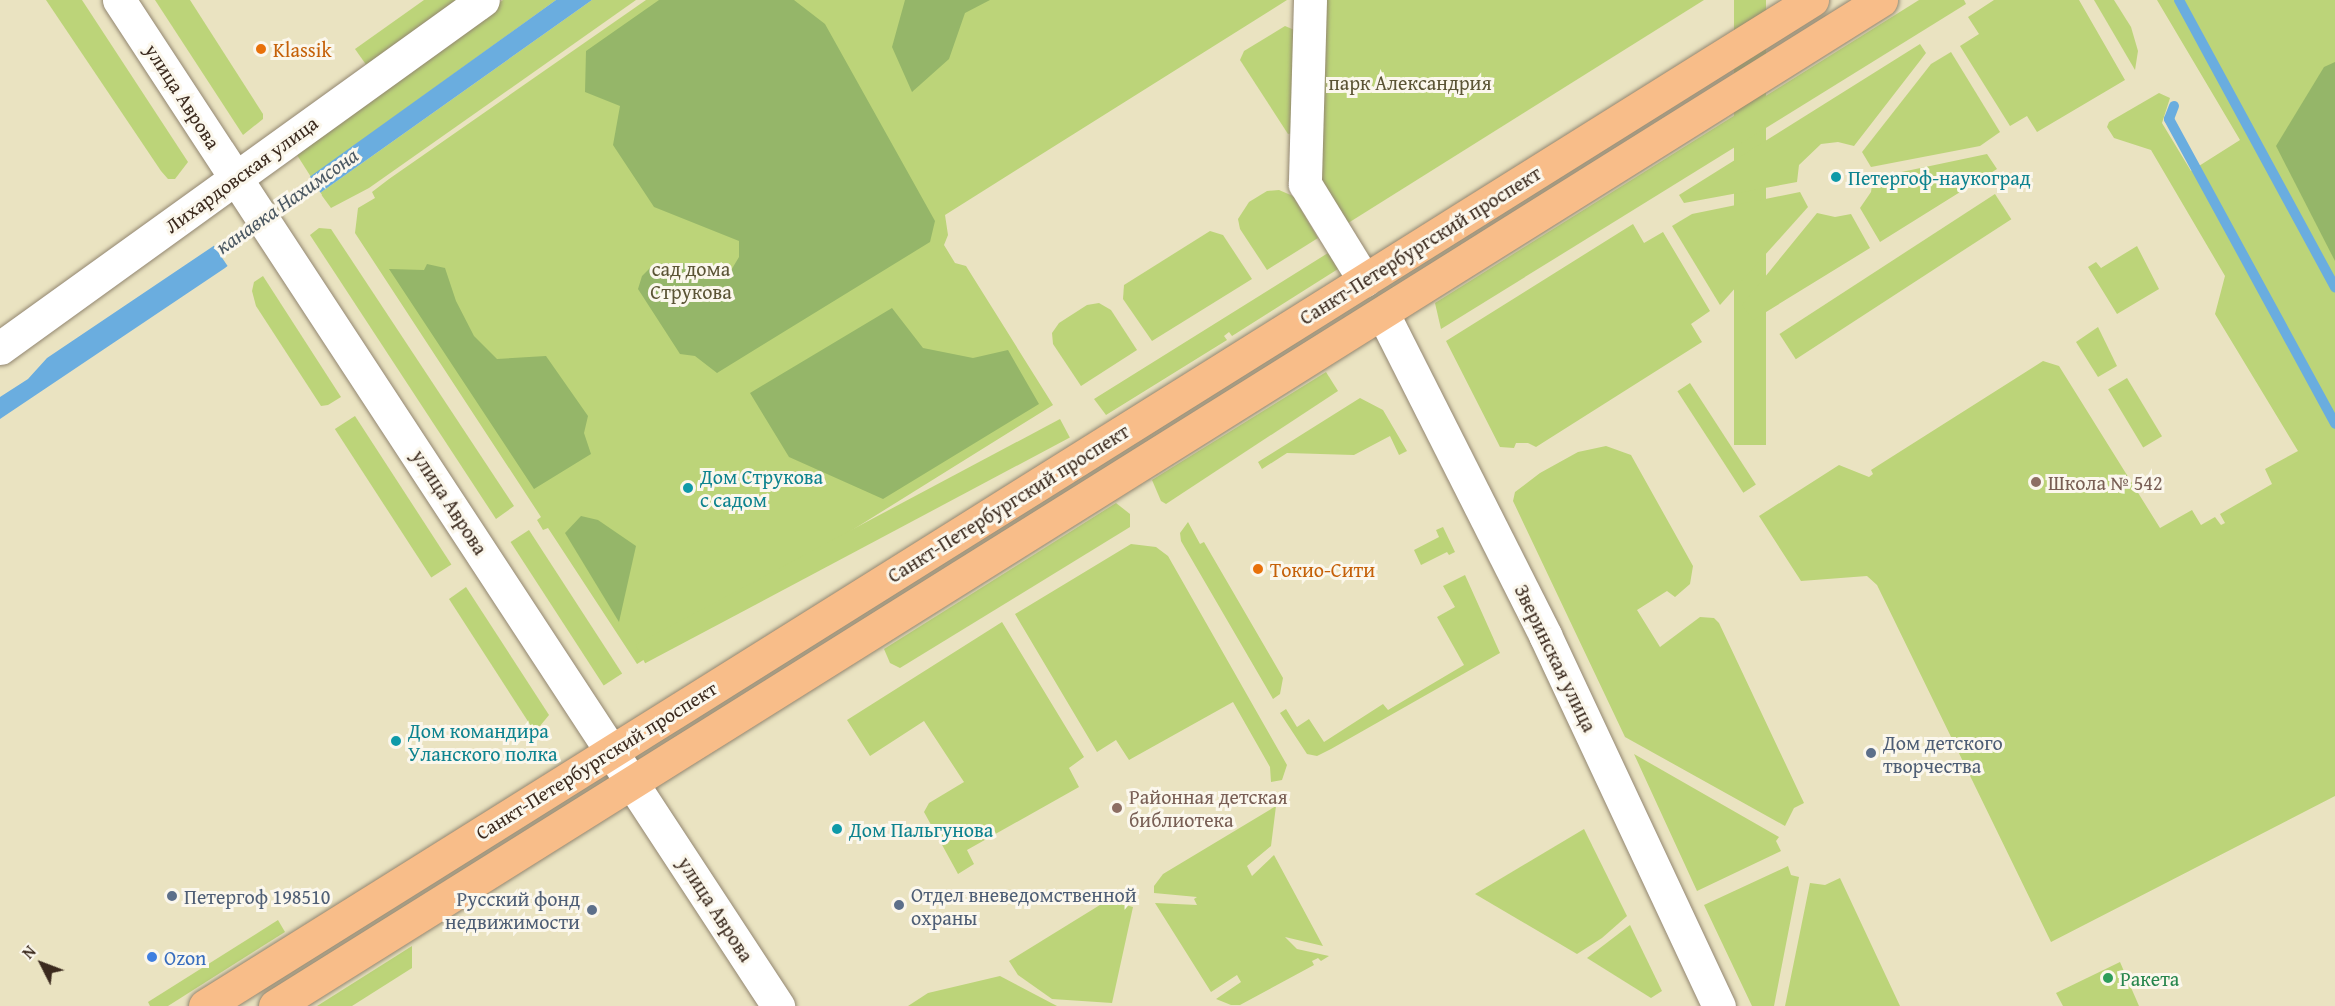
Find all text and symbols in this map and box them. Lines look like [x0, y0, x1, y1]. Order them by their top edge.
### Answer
place label: Klassik [273, 37, 332, 61]
street label: улица Аврова [140, 39, 226, 153]
marker: Klassik [254, 42, 268, 56]
park label: парк Александрия [1328, 70, 1492, 94]
street label: Лихардовская улица [160, 110, 322, 238]
water label: канавка Нахимсона [211, 143, 363, 259]
street label: Санкт-Петербургский проспект [1295, 161, 1545, 329]
place label: Петергоф-наукоград [1848, 165, 2031, 189]
marker: Петергоф-наукоград [1829, 170, 1843, 184]
park label: сад дома Струкова [650, 256, 732, 303]
street label: Санкт-Петербургский проспект [883, 419, 1133, 587]
street label: улица Аврова [407, 445, 493, 559]
place label: Дом Струкова с садом [700, 464, 823, 511]
place label: Школа № 542 [2048, 470, 2163, 494]
marker: Школа № 542 [2029, 475, 2043, 489]
marker: Дом Струкова с садом [681, 481, 695, 495]
place label: Токио-Сити [1270, 557, 1375, 581]
marker: Токио-Сити [1251, 562, 1265, 576]
street label: Зверинская улица [1510, 580, 1602, 736]
street label: Санкт-Петербургский проспект [471, 676, 721, 844]
place label: Дом командира Уланского полка [408, 718, 557, 765]
place label: Дом детского творчества [1883, 730, 2003, 777]
marker: Дом командира Уланского полка [389, 734, 403, 748]
marker: Дом детского творчества [1864, 746, 1878, 760]
place label: Районная детская библиотека [1129, 784, 1288, 831]
marker: Районная детская библиотека [1110, 801, 1124, 815]
place label: Дом Пальгунова [849, 817, 993, 841]
marker: Дом Пальгунова [830, 822, 844, 836]
street label: улица Аврова [673, 852, 759, 966]
place label: Отдел вневедомственной охраны [911, 882, 1137, 929]
place label: Петергоф 198510 [184, 884, 330, 908]
place label: Русский фонд недвижимости [445, 886, 580, 933]
marker: Петергоф 198510 [165, 889, 179, 903]
marker: Отдел вневедомственной охраны [892, 898, 906, 912]
marker: Русский фонд недвижимости [585, 903, 599, 917]
north arrow [12, 934, 72, 994]
text: N [16, 940, 41, 964]
place label: Ozon [164, 945, 206, 969]
marker: Ozon [145, 950, 159, 964]
place label: Ракета [2120, 966, 2179, 990]
marker: Ракета [2101, 971, 2115, 985]

